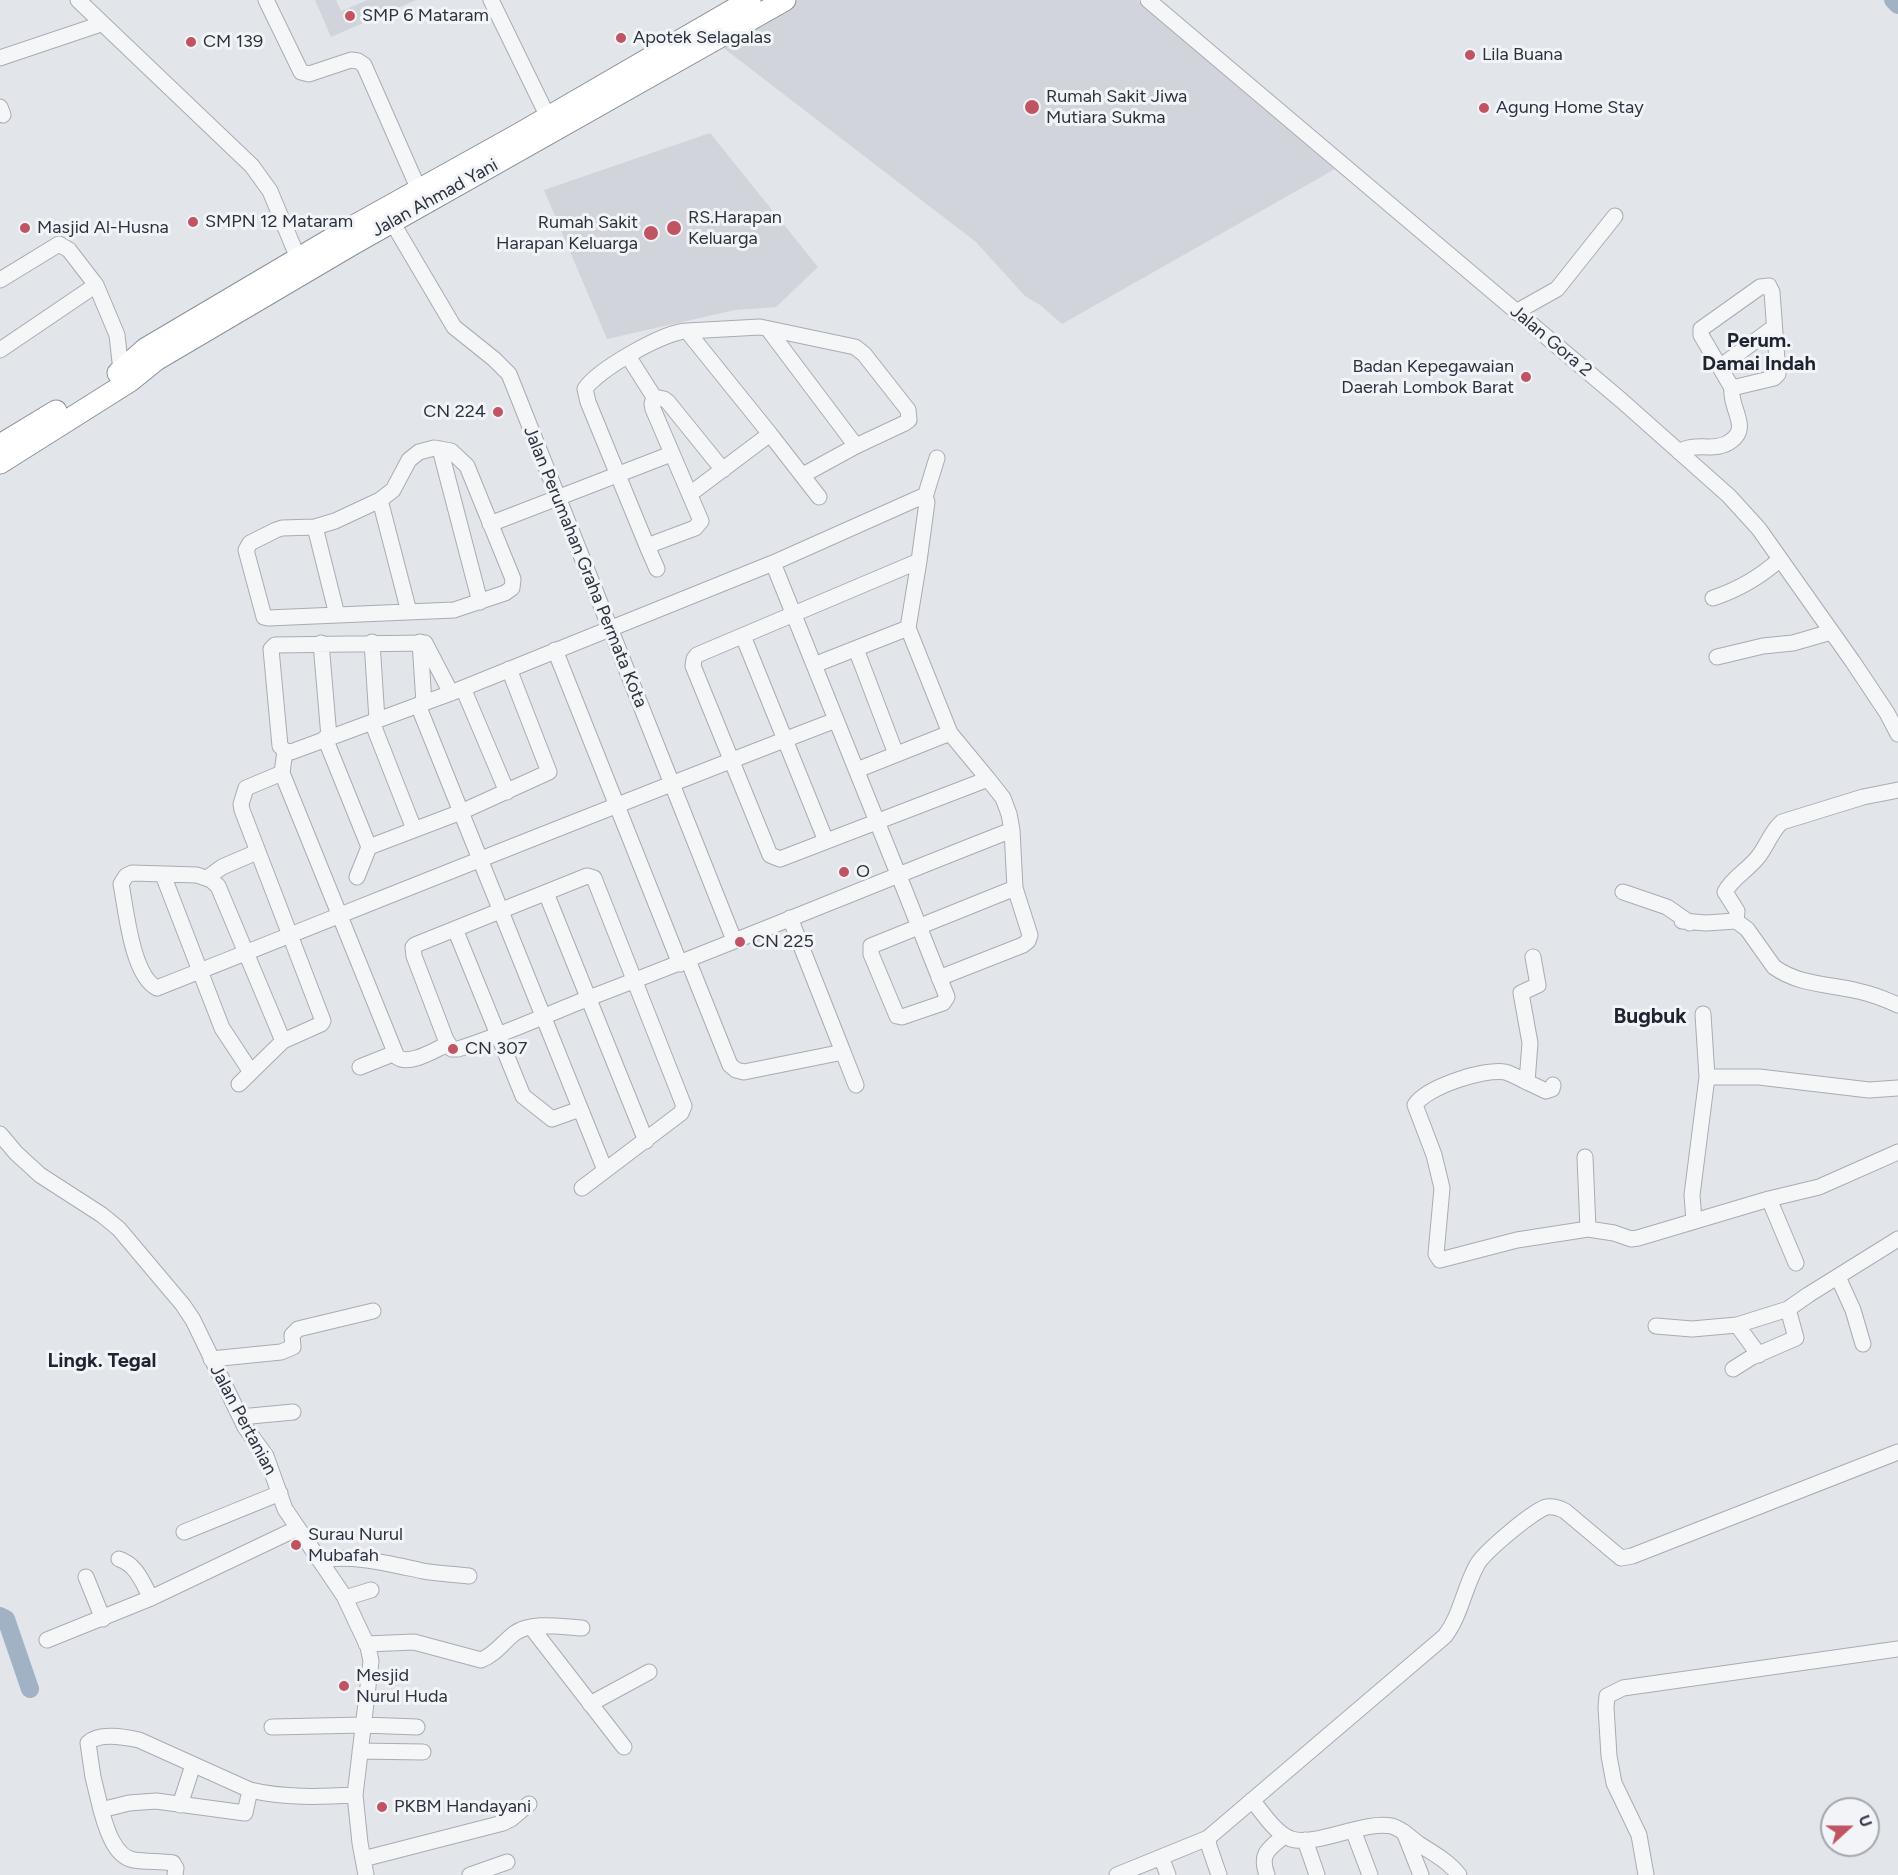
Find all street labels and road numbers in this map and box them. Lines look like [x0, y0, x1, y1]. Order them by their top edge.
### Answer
street label: Jalan Ahmad Yani [368, 154, 502, 242]
street label: Jalan Gora 2 [1506, 301, 1596, 381]
street label: Jalan Perumahan Graha Permata Kota [519, 423, 651, 711]
street label: Jalan Pertanian [205, 1361, 281, 1479]

